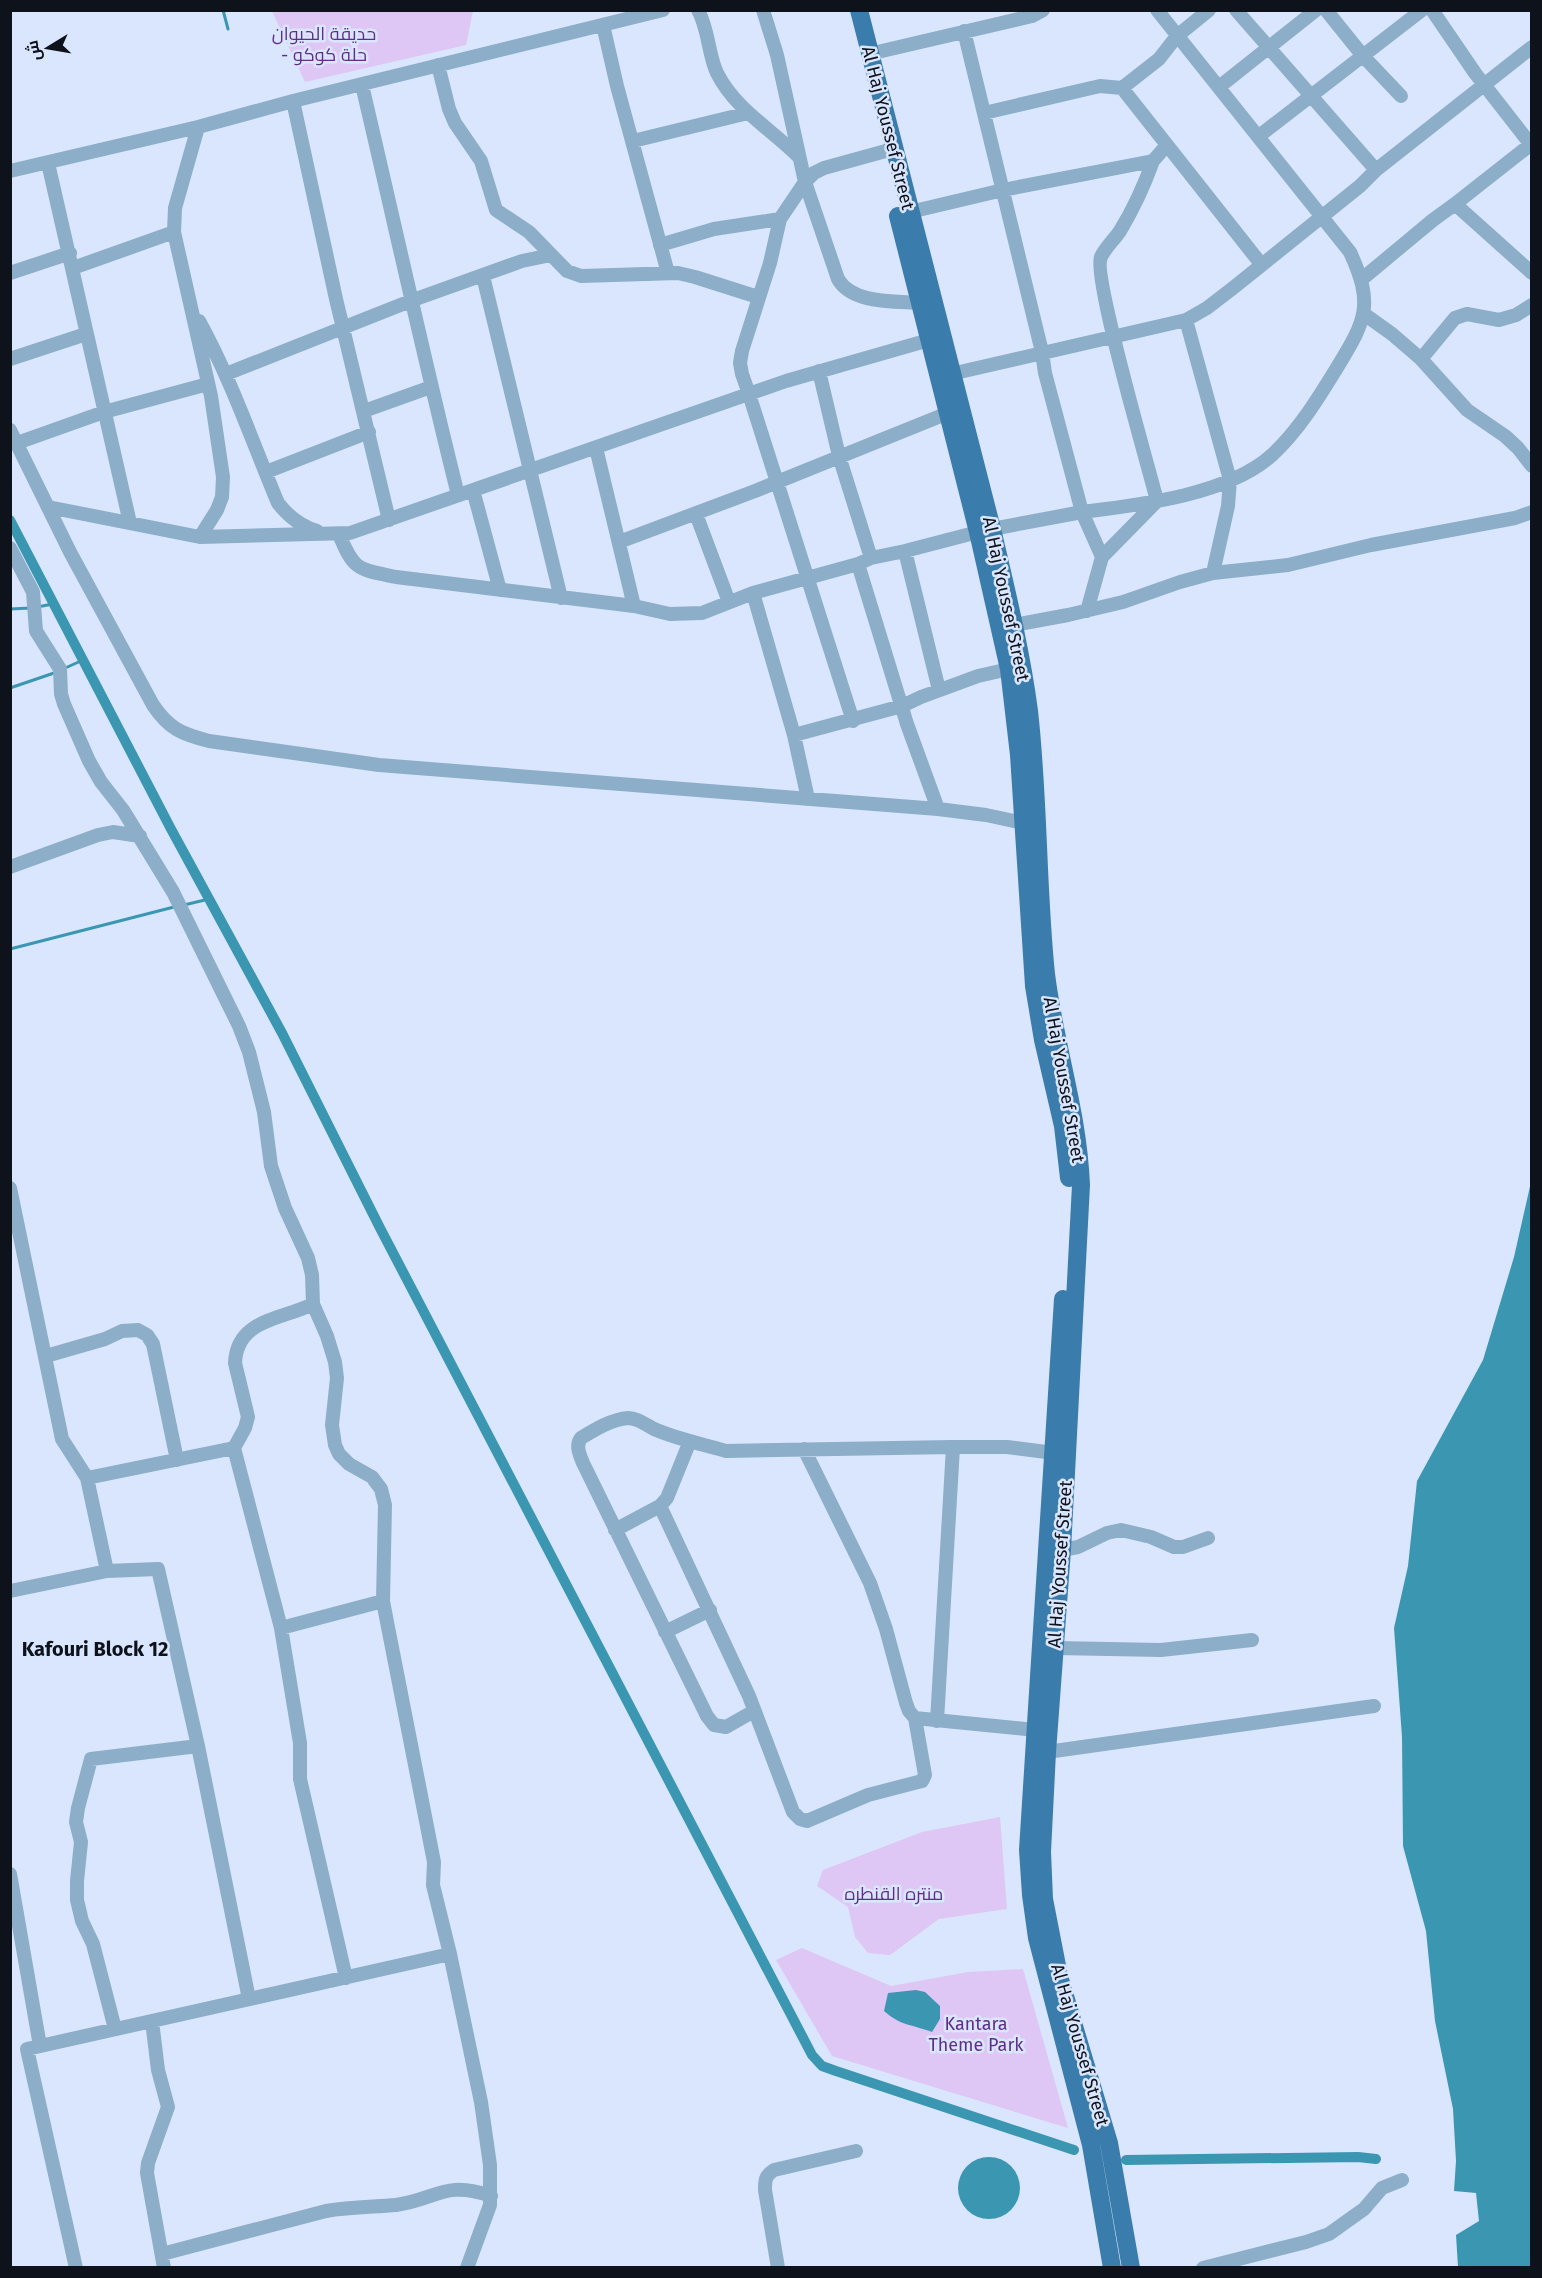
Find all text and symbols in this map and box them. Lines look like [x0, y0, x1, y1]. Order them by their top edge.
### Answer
north arrow [18, 18, 78, 78]
park label: حديقة الحيوان - حلة كوكو [272, 23, 376, 66]
text: ش [22, 39, 45, 63]
street label: Al Haj Youssef Street [857, 44, 919, 213]
street label: Al Haj Youssef Street [978, 515, 1034, 684]
street label: Al Haj Youssef Street [1039, 995, 1089, 1165]
street label: Al Haj Youssef Street [1043, 1479, 1077, 1649]
district label: Kafouri Block 12 [22, 1637, 168, 1661]
park label: منتره القنطره [845, 1883, 943, 1905]
street label: Al Haj Youssef Street [1046, 1961, 1114, 2129]
park label: Kantara Theme Park [928, 2013, 1024, 2056]

